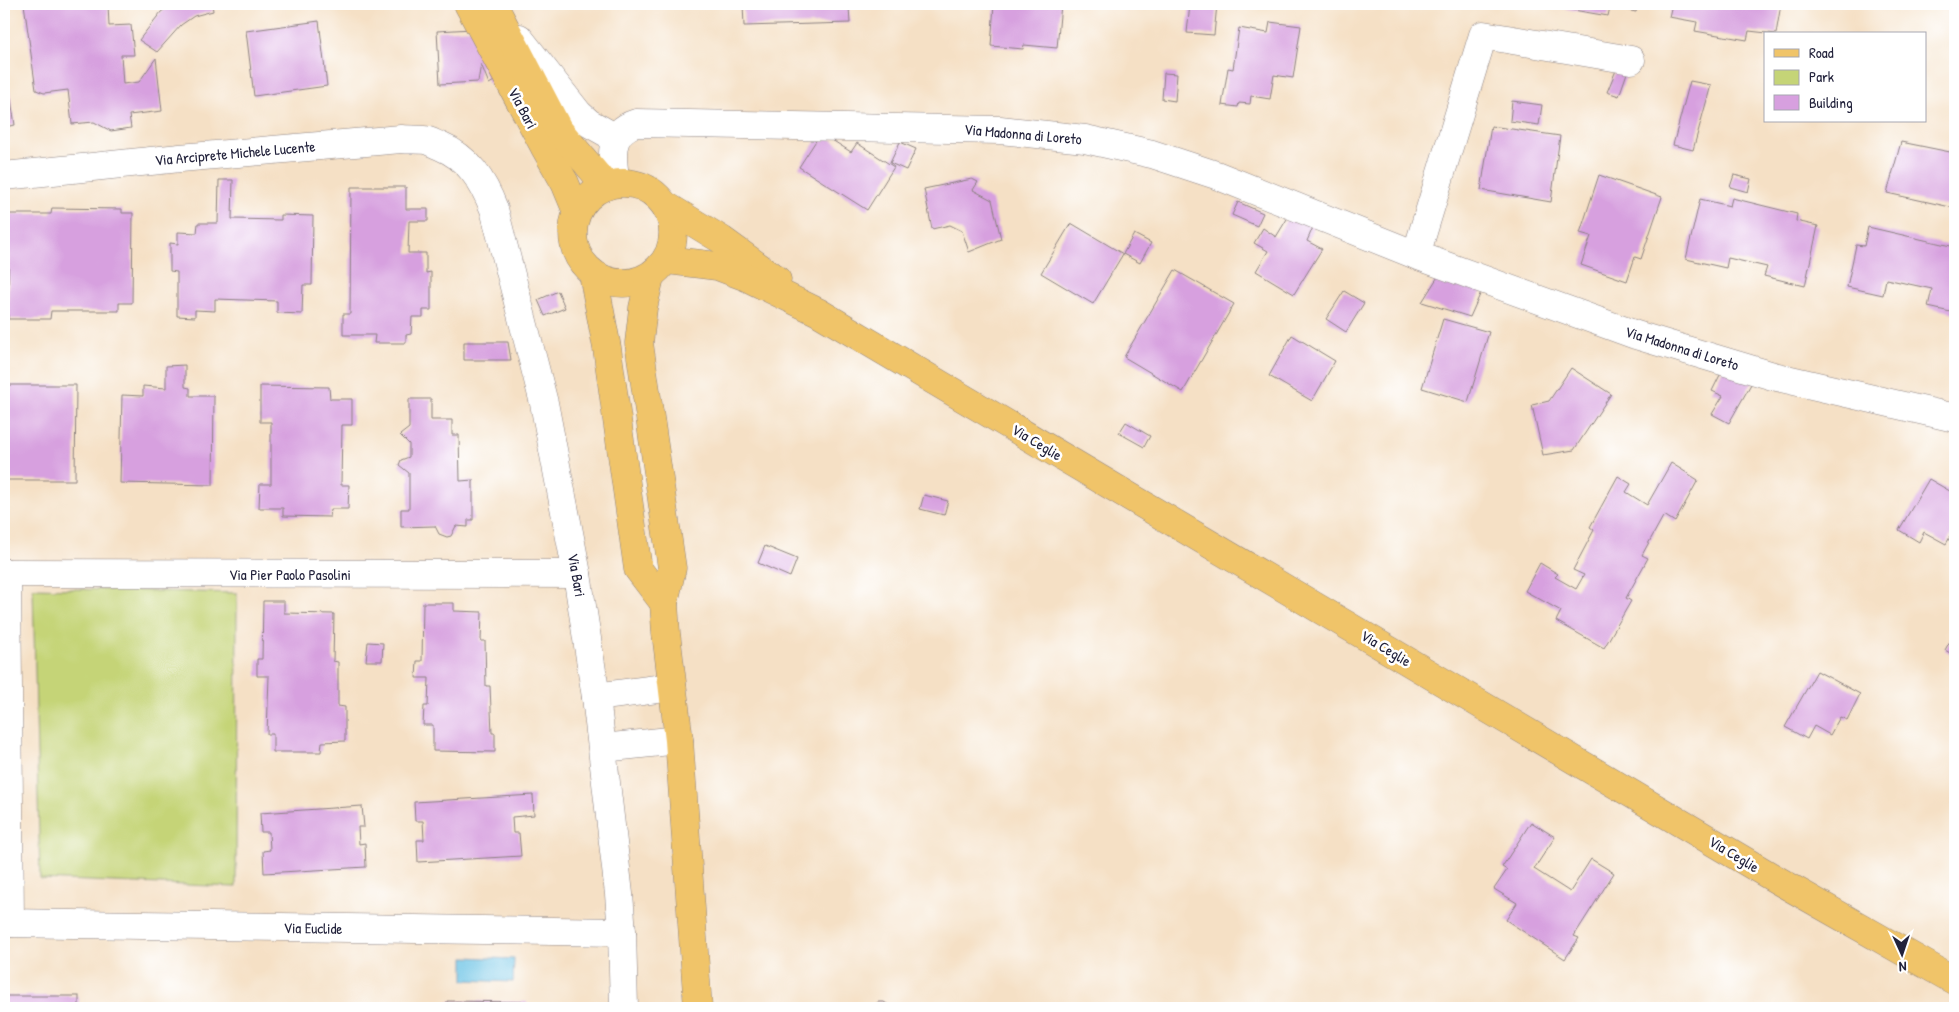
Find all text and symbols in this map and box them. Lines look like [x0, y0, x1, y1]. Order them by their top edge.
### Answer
legend [1764, 32, 1926, 122]
text: Road [1809, 42, 1834, 63]
text: Park [1809, 66, 1834, 87]
street label: Via Bari [503, 84, 543, 132]
text: Building [1809, 92, 1853, 113]
street label: Via Madonna di Loreto [963, 118, 1083, 150]
street label: Via Arciprete Michele Lucente [154, 136, 316, 170]
street label: Via Madonna di Loreto [1623, 321, 1741, 375]
street label: Via Ceglie [1008, 419, 1066, 465]
street label: Via Bari [563, 552, 591, 598]
street label: Via Pier Paolo Pasolini [229, 564, 351, 585]
street label: Via Ceglie [1357, 625, 1415, 671]
street label: Via Ceglie [1705, 831, 1763, 877]
street label: Via Euclide [283, 917, 343, 939]
north arrow [1876, 930, 1926, 980]
text: N [1898, 958, 1907, 977]

